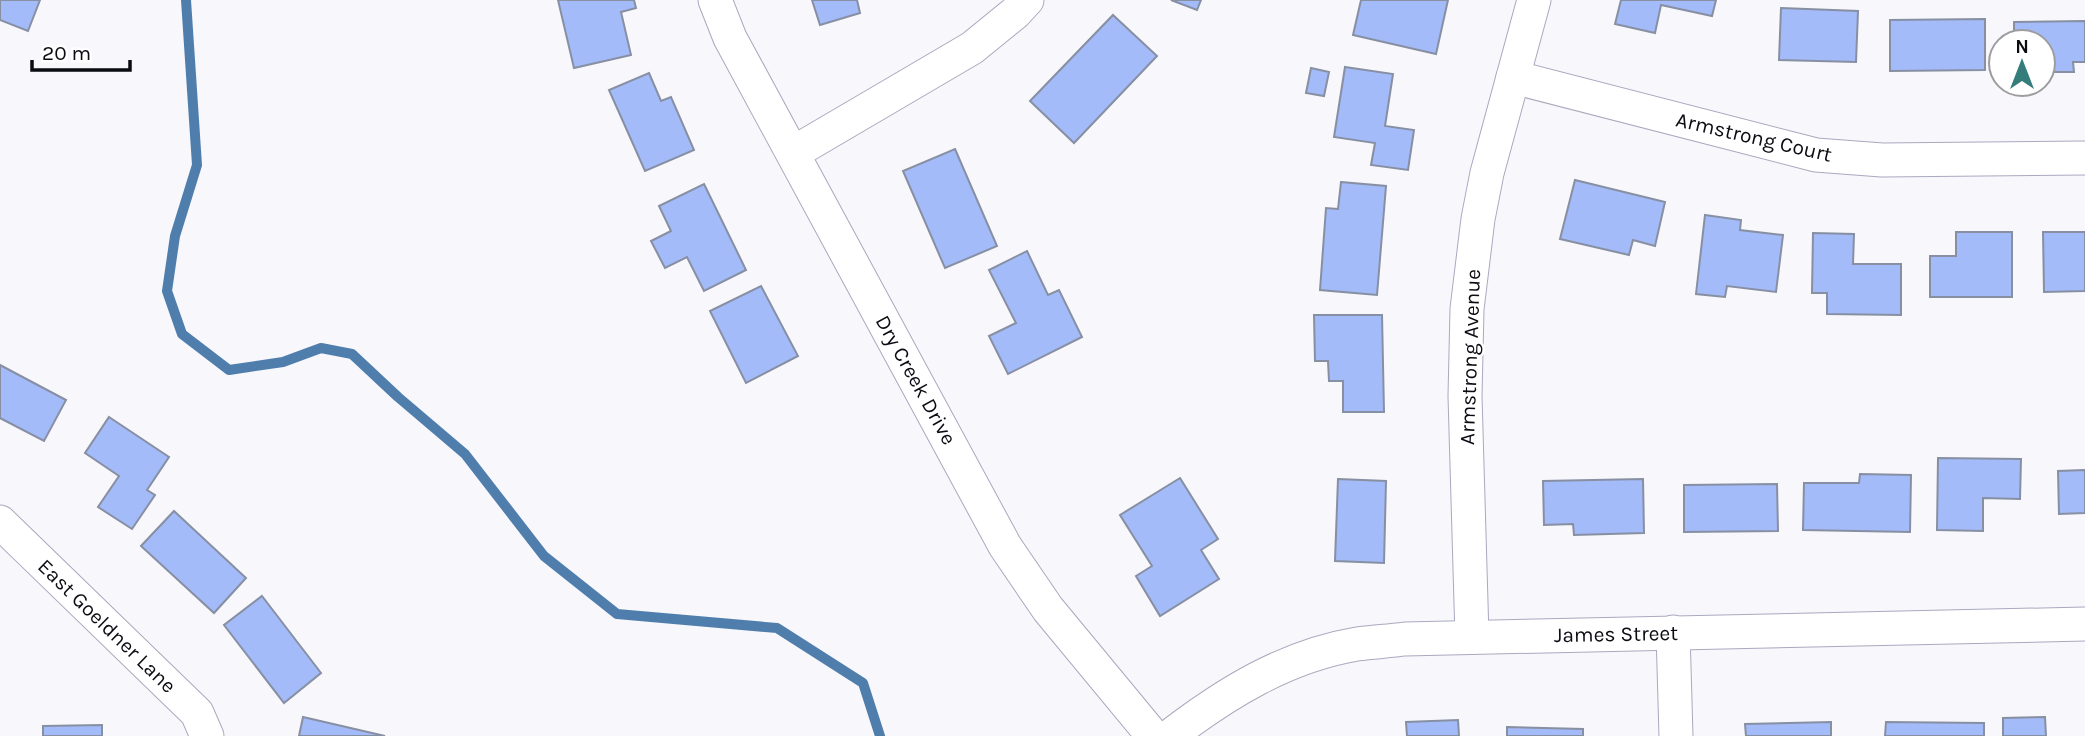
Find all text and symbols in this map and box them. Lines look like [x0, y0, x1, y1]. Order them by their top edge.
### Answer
scale bar [32, 28, 130, 72]
north arrow [1987, 28, 2057, 98]
text: N [2015, 36, 2029, 58]
text: 20 m [42, 41, 91, 65]
street label: Armstrong Court [1674, 107, 1834, 167]
street label: Armstrong Avenue [1455, 269, 1485, 445]
street label: Dry Creek Drive [871, 311, 961, 449]
street label: East Goeldner Lane [33, 554, 181, 698]
street label: James Street [1554, 621, 1678, 647]

